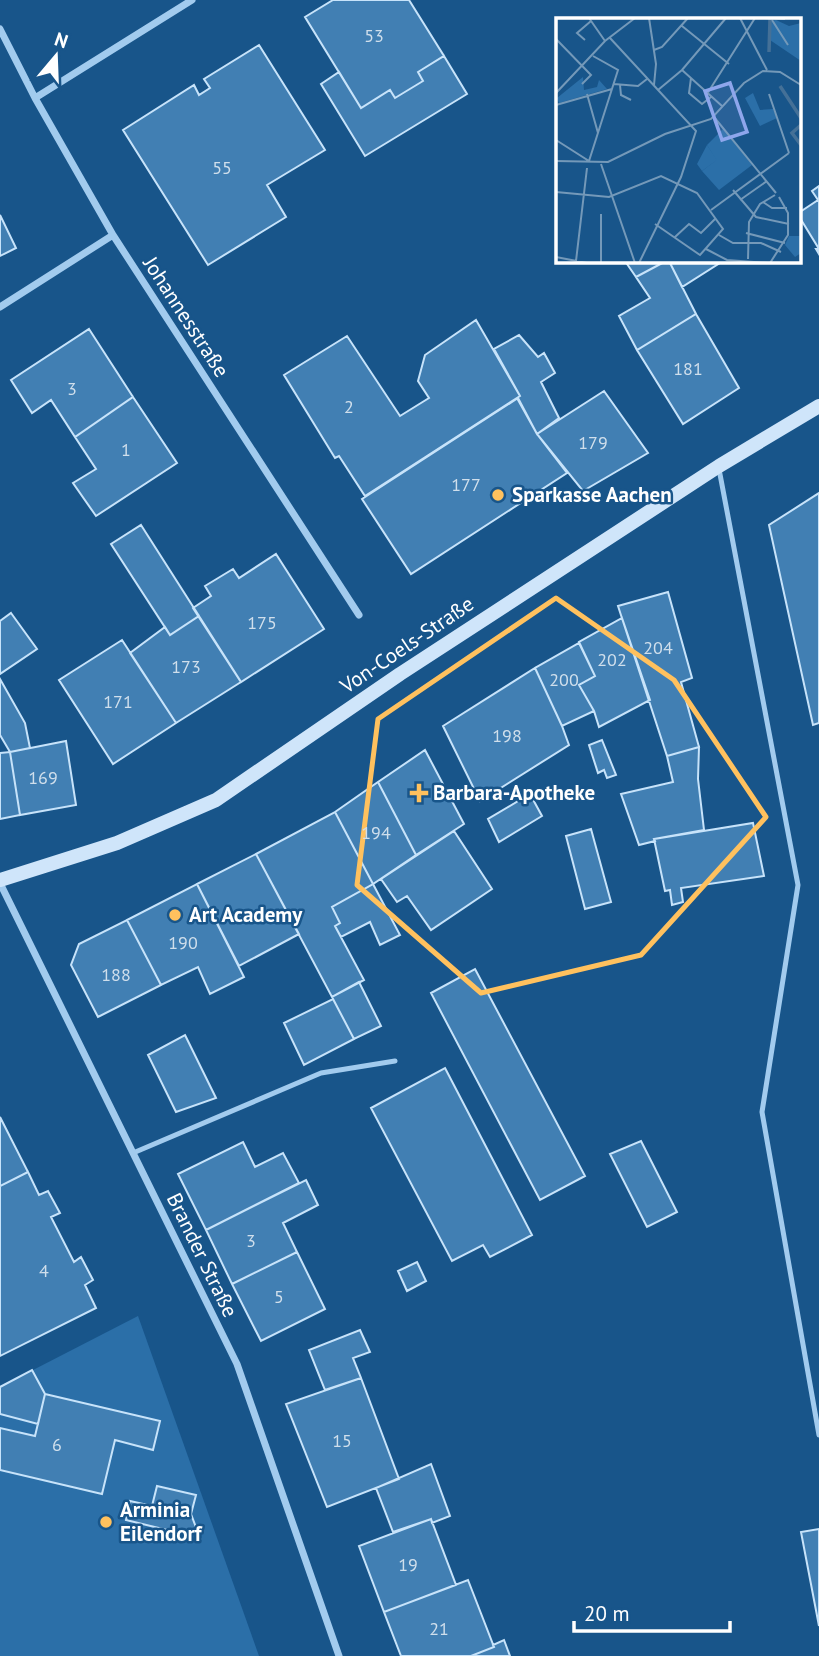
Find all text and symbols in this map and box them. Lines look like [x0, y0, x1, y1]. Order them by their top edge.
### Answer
inset map [556, 18, 802, 262]
north arrow [21, 21, 91, 91]
house number: 53 [364, 24, 384, 47]
text: N [52, 27, 71, 53]
house number: 55 [212, 156, 232, 179]
street label: Johannesstraße [137, 251, 235, 382]
house number: 181 [673, 357, 703, 380]
house number: 3 [67, 377, 77, 400]
house number: 2 [344, 395, 354, 418]
house number: 179 [578, 431, 608, 454]
house number: 1 [121, 438, 131, 461]
house number: 177 [451, 473, 481, 496]
place label: Sparkasse Aachen [512, 481, 672, 508]
marker: Sparkasse Aachen [490, 487, 506, 503]
street label: Von-Coels-Straße [334, 590, 479, 700]
house number: 175 [247, 611, 277, 634]
house number: 204 [643, 636, 673, 659]
house number: 202 [597, 648, 627, 671]
house number: 173 [171, 655, 201, 678]
house number: 200 [549, 668, 579, 691]
house number: 171 [103, 690, 133, 713]
house number: 198 [492, 724, 522, 747]
house number: 169 [28, 766, 58, 789]
place label: Barbara-Apotheke [433, 779, 595, 806]
marker: Barbara-Apotheke [411, 785, 427, 801]
house number: 194 [361, 821, 391, 844]
place label: Art Academy [189, 901, 303, 928]
marker: Art Academy [167, 907, 183, 923]
house number: 190 [168, 931, 198, 954]
house number: 188 [101, 963, 131, 986]
street label: Brander Straße [161, 1188, 244, 1321]
house number: 3 [246, 1229, 256, 1252]
house number: 4 [39, 1259, 49, 1282]
house number: 5 [274, 1285, 284, 1308]
house number: 15 [332, 1429, 352, 1452]
house number: 6 [52, 1433, 62, 1456]
place label: Arminia Eilendorf [120, 1496, 203, 1547]
marker: Arminia Eilendorf [98, 1514, 114, 1530]
house number: 19 [398, 1553, 418, 1576]
scale bar [574, 1590, 730, 1634]
text: 20 m [584, 1600, 630, 1627]
house number: 21 [429, 1617, 449, 1640]

